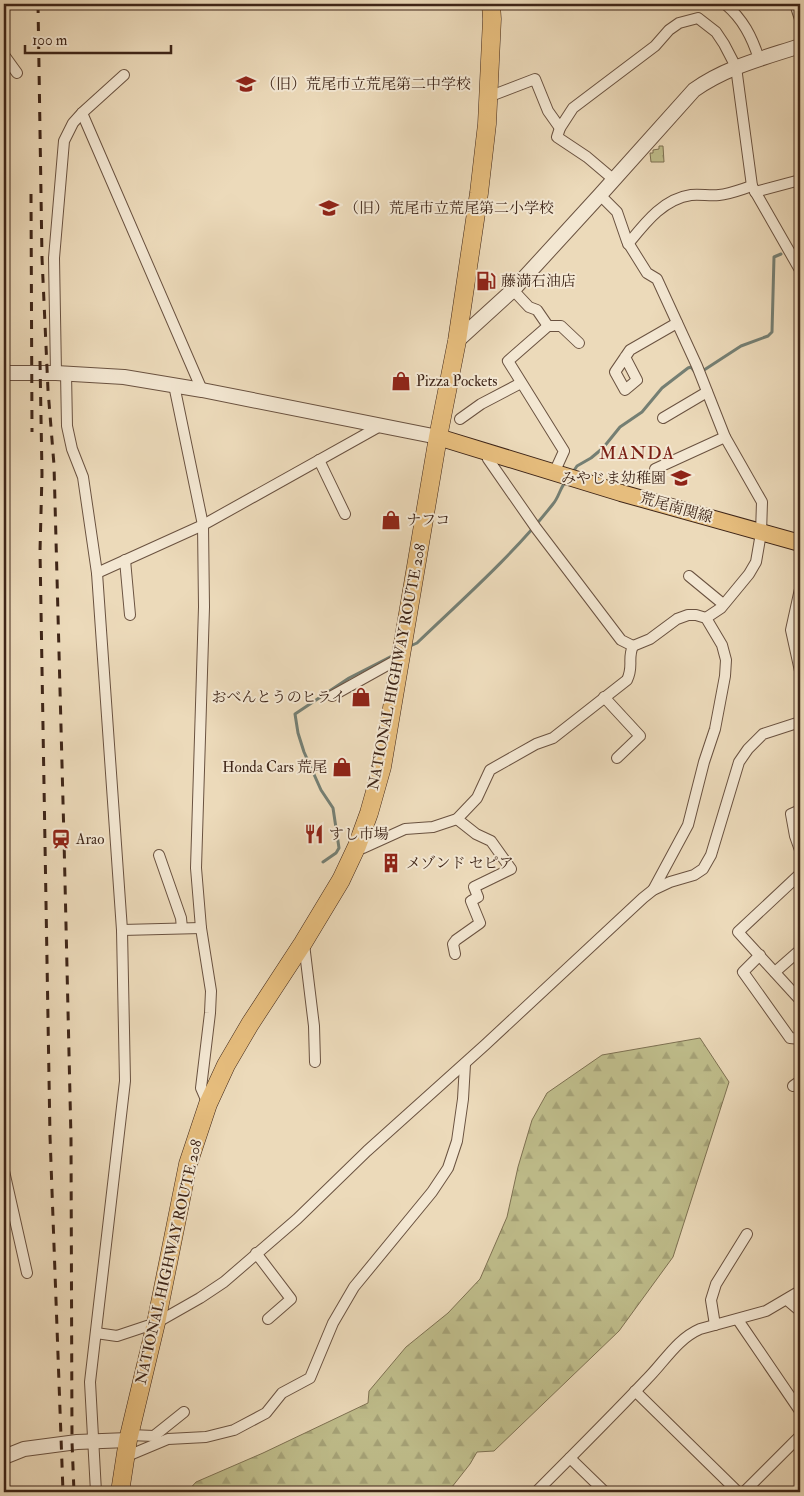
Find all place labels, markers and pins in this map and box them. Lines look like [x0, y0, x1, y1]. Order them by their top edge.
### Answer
school or university icon: （旧）荒尾市立荒尾第二中学校 [235, 73, 257, 95]
place label: （旧）荒尾市立荒尾第二中学校 [261, 75, 471, 94]
school or university icon: （旧）荒尾市立荒尾第二小学校 [318, 197, 340, 219]
place label: （旧）荒尾市立荒尾第二小学校 [344, 199, 554, 218]
fuel station icon: 藤満石油店 [475, 270, 497, 292]
place label: 藤満石油店 [501, 272, 576, 291]
shop icon: Pizza Pockets [390, 370, 412, 392]
place label: Pizza Pockets [416, 372, 497, 391]
school or university icon: みやじま幼稚園 [670, 467, 692, 489]
place label: みやじま幼稚園 [561, 469, 666, 488]
shop icon: ナフコ [380, 509, 402, 531]
place label: ナフコ [406, 511, 450, 530]
shop icon: おべんとうのヒライ [350, 686, 372, 708]
place label: おべんとうのヒライ [211, 688, 346, 707]
shop icon: Honda Cars 荒尾 [331, 756, 353, 778]
place label: Honda Cars 荒尾 [222, 758, 327, 777]
restaurant icon: すし市場 [303, 823, 325, 845]
place label: すし市場 [329, 825, 389, 844]
station icon: Arao [50, 828, 72, 850]
place label: Arao [75, 830, 105, 849]
building icon: メゾンド セピア [380, 852, 402, 874]
place label: メゾンド セピア [406, 854, 514, 873]

